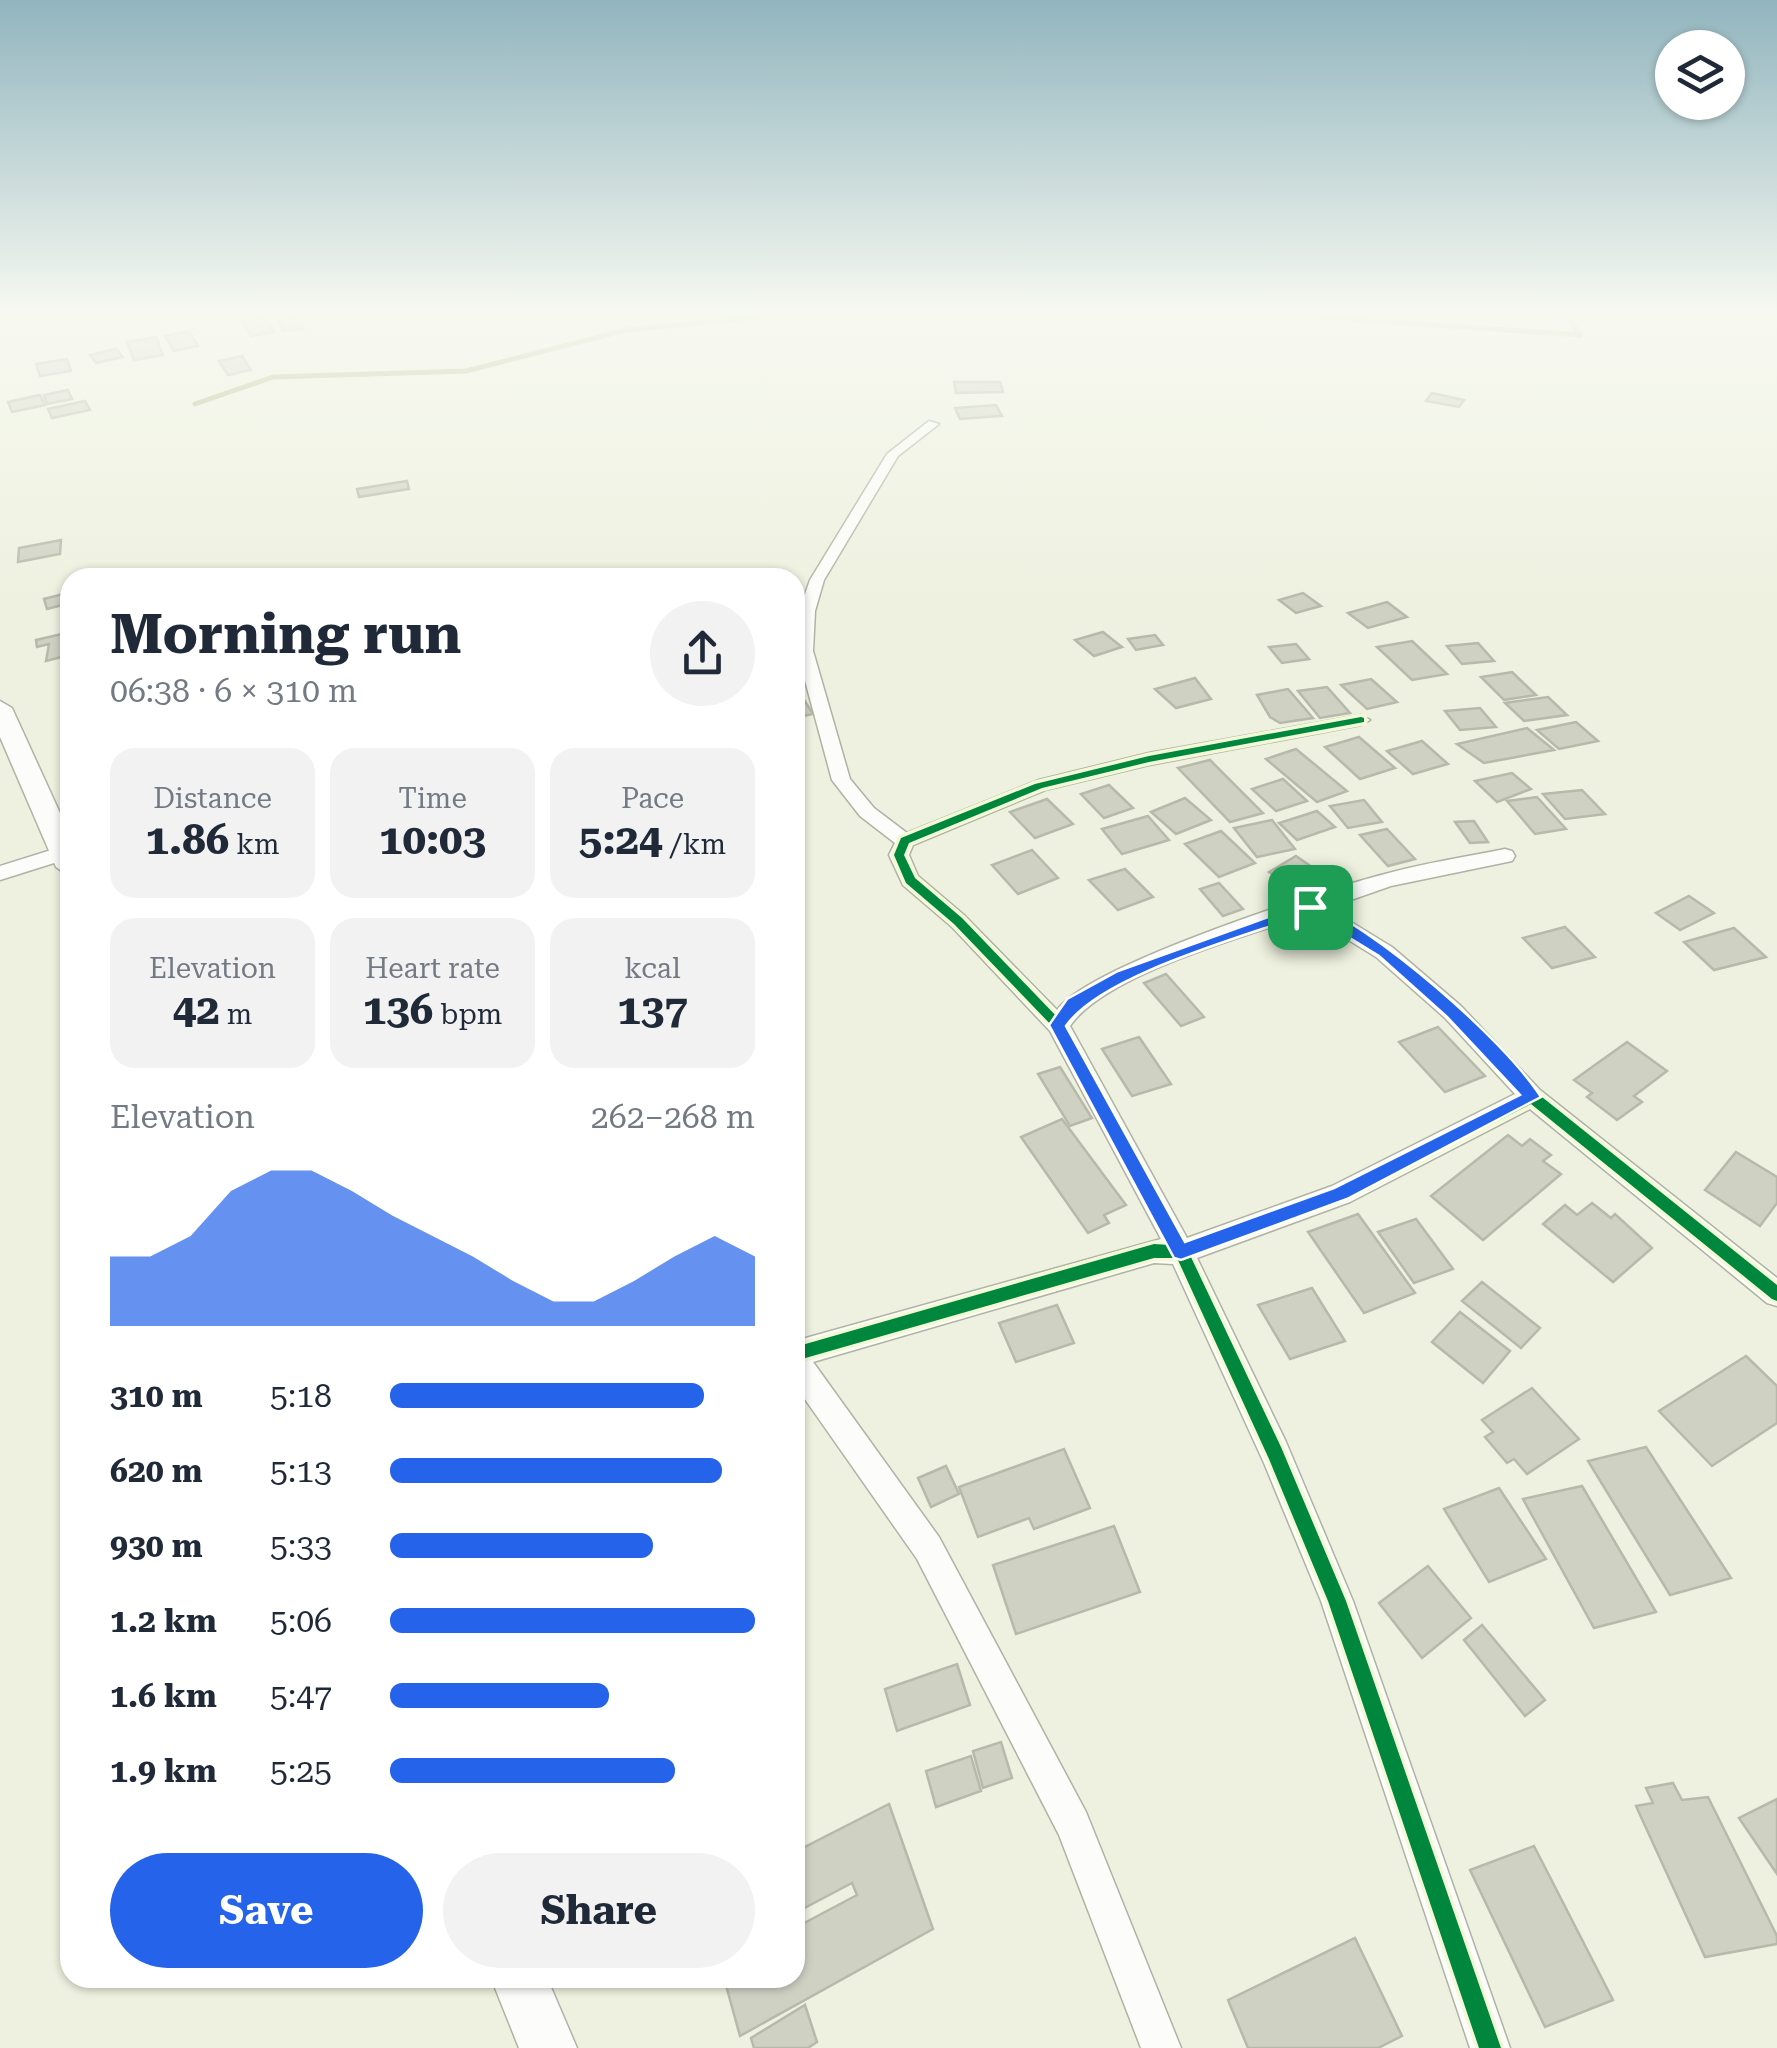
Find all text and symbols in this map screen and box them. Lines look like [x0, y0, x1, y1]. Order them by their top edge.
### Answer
map controls [1655, 30, 1745, 120]
button: layers [1655, 30, 1745, 120]
button: share [650, 601, 755, 706]
text: Morning run [110, 602, 461, 666]
text: 06:38 · 6 × 310 m [110, 672, 357, 710]
text: Distance [153, 782, 272, 815]
text: Time [398, 782, 467, 815]
text: Pace [621, 782, 684, 815]
text: 1.86 [145, 815, 229, 864]
text: 10:03 [379, 815, 486, 864]
text: 5:24 [579, 815, 663, 864]
text: km [229, 828, 280, 861]
text: /km [663, 828, 726, 861]
pin [1268, 865, 1353, 950]
icon: arrive [1283, 880, 1338, 935]
text: Elevation [149, 952, 276, 985]
text: Heart rate [365, 952, 500, 985]
text: kcal [624, 952, 681, 985]
text: 42 [173, 985, 220, 1034]
text: 136 [363, 985, 433, 1034]
text: 137 [617, 985, 688, 1034]
text: m [220, 998, 252, 1031]
text: bpm [433, 998, 502, 1031]
text: Elevation [110, 1098, 255, 1136]
text: 262–268 m [591, 1098, 755, 1136]
text: 310 m [110, 1377, 203, 1415]
text: 5:18 [270, 1377, 332, 1415]
text: 620 m [110, 1452, 203, 1490]
text: 5:13 [270, 1452, 332, 1490]
text: 930 m [110, 1527, 203, 1565]
text: 5:33 [270, 1527, 332, 1565]
text: 1.2 km [110, 1602, 217, 1640]
text: 5:06 [270, 1602, 332, 1640]
text: 1.6 km [110, 1677, 217, 1715]
text: 5:47 [270, 1677, 332, 1715]
text: 1.9 km [110, 1752, 217, 1790]
text: 5:25 [270, 1752, 332, 1790]
button: Save [110, 1853, 423, 1968]
button: Share [443, 1853, 755, 1968]

